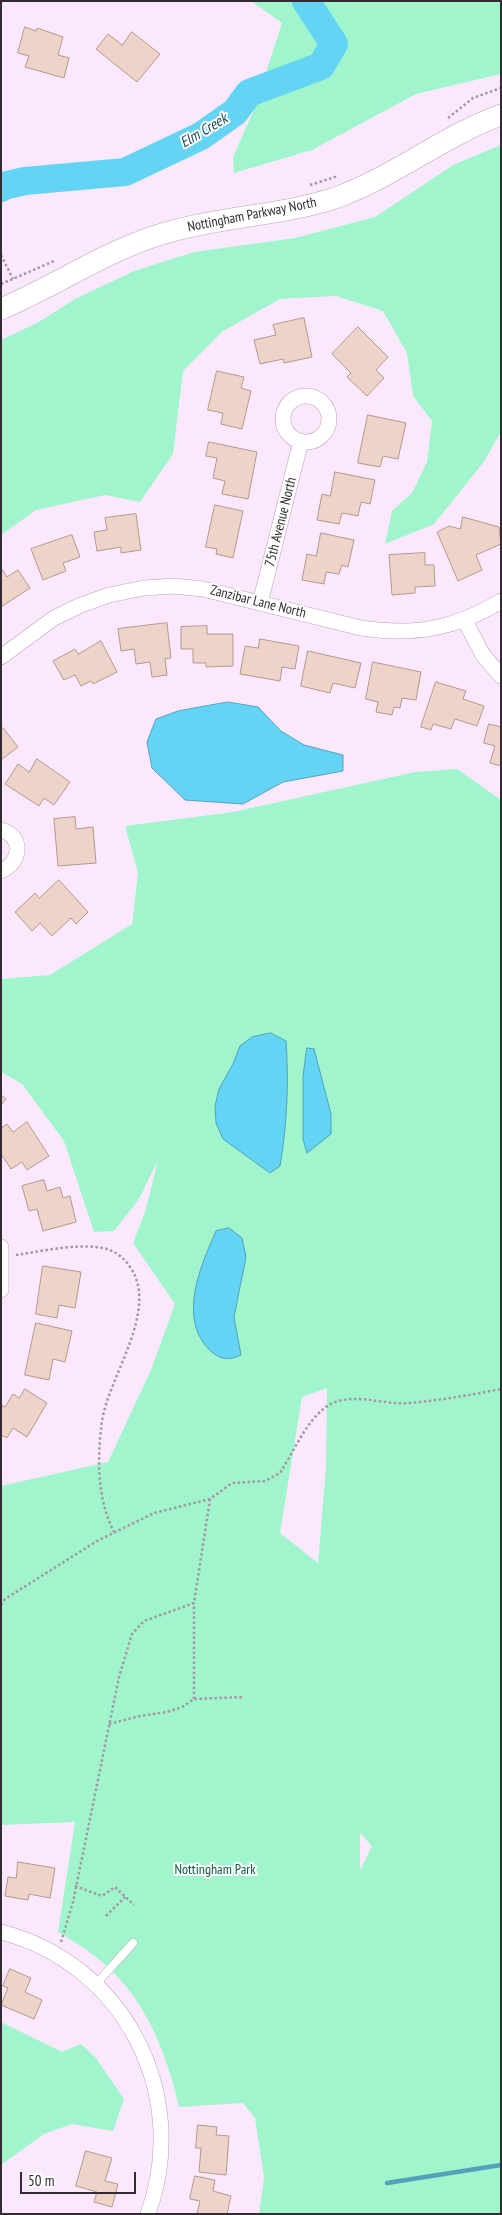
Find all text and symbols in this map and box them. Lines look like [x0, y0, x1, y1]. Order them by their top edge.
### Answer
water label: Elm Creek [177, 110, 231, 152]
street label: Nottingham Parkway North [186, 194, 318, 236]
street label: 75th Avenue North [262, 475, 300, 569]
street label: Zanzibar Lane North [208, 582, 308, 622]
park label: Nottingham Park [174, 1862, 256, 1878]
scale bar [22, 2162, 139, 2194]
text: 50 m [28, 2171, 54, 2190]

